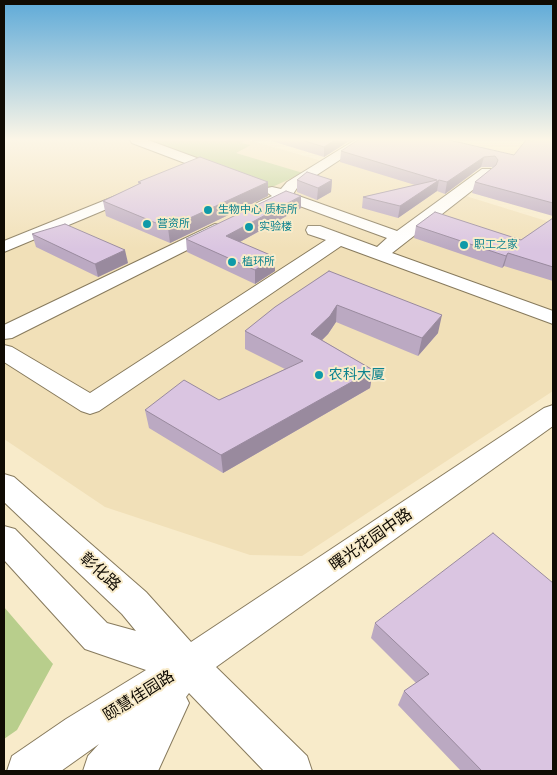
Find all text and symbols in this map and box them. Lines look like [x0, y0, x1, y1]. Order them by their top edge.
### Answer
place label: 生物中心 质标所 [218, 203, 298, 217]
marker: 生物中心 质标所 [202, 204, 214, 216]
place label: 营资所 [157, 217, 190, 231]
marker: 营资所 [141, 218, 153, 230]
place label: 实验楼 [259, 220, 292, 234]
marker: 实验楼 [243, 221, 255, 233]
place label: 职工之家 [474, 238, 518, 252]
marker: 职工之家 [458, 239, 470, 251]
place label: 植环所 [242, 255, 275, 269]
marker: 植环所 [226, 256, 238, 268]
place label: 农科大厦 [329, 367, 385, 383]
marker: 农科大厦 [313, 369, 325, 381]
street label: 曙光花园中路 [326, 505, 416, 575]
street label: 彰化路 [76, 549, 124, 595]
street label: 颐慧佳园路 [100, 667, 178, 725]

